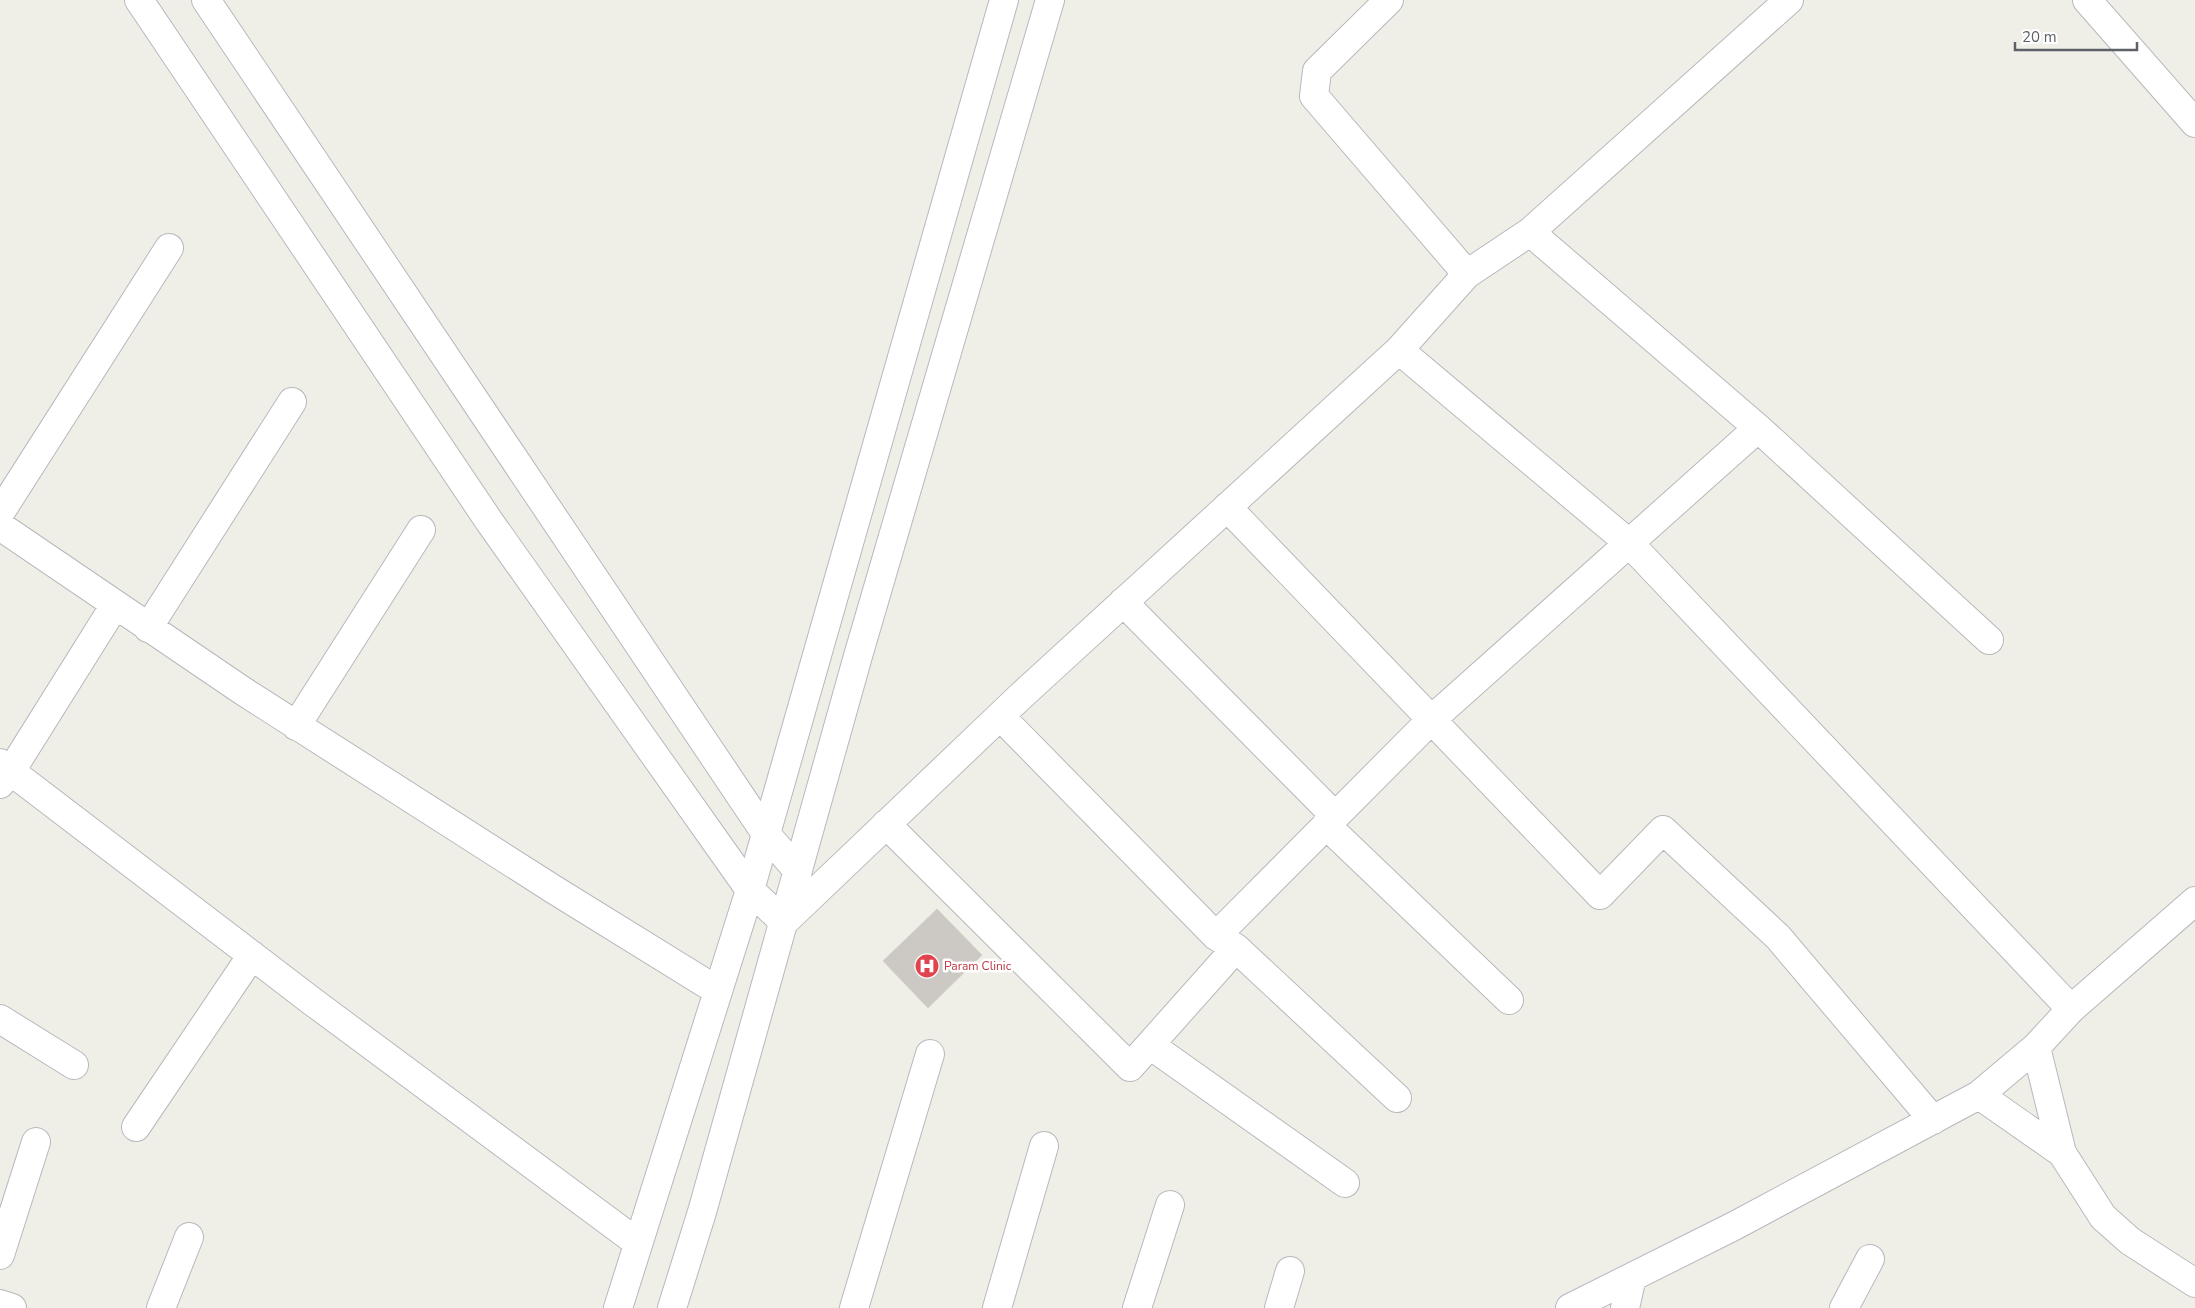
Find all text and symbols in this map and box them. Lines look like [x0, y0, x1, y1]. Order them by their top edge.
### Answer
scale bar [2015, 20, 2138, 52]
text: 20 m [2022, 27, 2057, 47]
hospital icon: Param Clinic [914, 953, 940, 979]
place label: Param Clinic [944, 958, 1012, 974]

